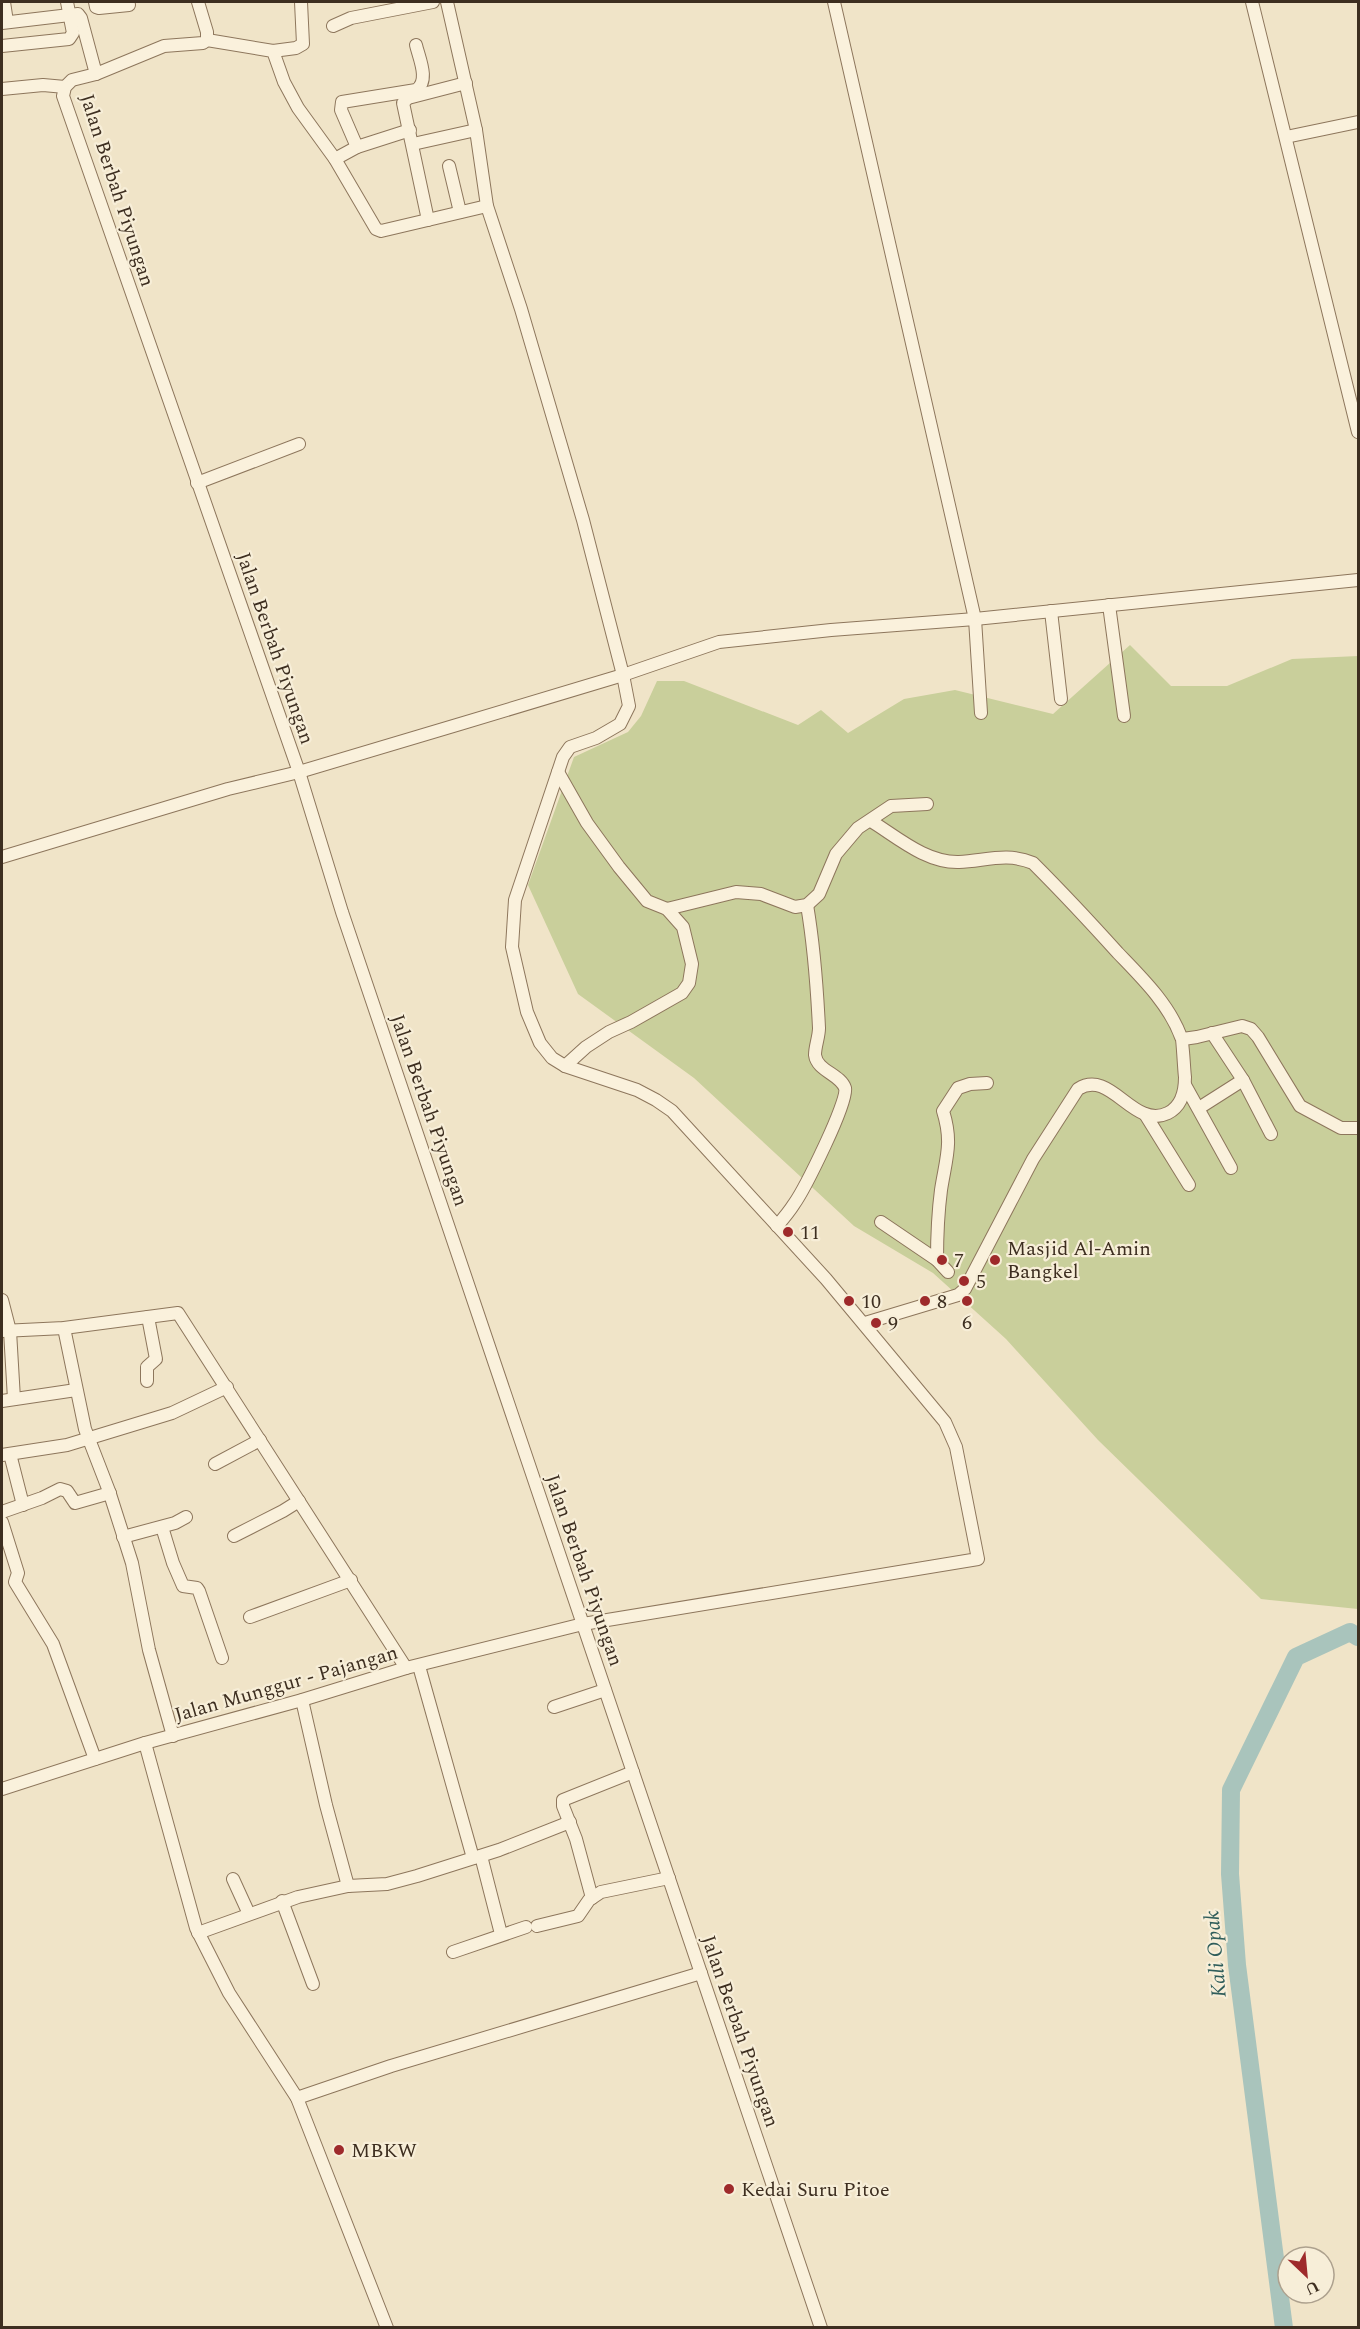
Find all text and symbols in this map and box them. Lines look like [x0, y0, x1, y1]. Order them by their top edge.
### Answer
street label: Jalan Berbah Piyungan [72, 90, 162, 291]
street label: Jalan Berbah Piyungan [228, 548, 322, 748]
street label: Jalan Berbah Piyungan [382, 1010, 476, 1210]
place label: 11 [800, 1218, 820, 1248]
marker: 11 [781, 1225, 795, 1239]
place label: Masjid Al-Amin Bangkel [1007, 1234, 1151, 1287]
place label: 7 [954, 1246, 964, 1276]
marker: 7 [935, 1253, 949, 1267]
marker: Masjid Al-Amin Bangkel [988, 1253, 1002, 1267]
place label: 5 [976, 1267, 986, 1297]
marker: 5 [957, 1274, 971, 1288]
place label: 10 [861, 1287, 881, 1317]
place label: 8 [937, 1287, 947, 1317]
marker: 10 [842, 1294, 856, 1308]
marker: 8 [918, 1294, 932, 1308]
marker: 6 [960, 1294, 974, 1308]
place label: 6 [962, 1308, 972, 1338]
place label: 9 [888, 1309, 898, 1339]
marker: 9 [869, 1316, 883, 1330]
street label: Jalan Berbah Piyungan [537, 1470, 631, 1670]
street label: Jalan Munggur - Pajangan [171, 1638, 401, 1730]
water label: Kali Opak [1196, 1909, 1236, 1999]
street label: Jalan Berbah Piyungan [693, 1931, 787, 2131]
place label: MBKW [351, 2136, 417, 2166]
marker: MBKW [332, 2143, 346, 2157]
place label: Kedai Suru Pitoe [741, 2175, 890, 2205]
marker: Kedai Suru Pitoe [722, 2182, 736, 2196]
north arrow [1276, 2245, 1336, 2305]
text: U [1301, 2274, 1323, 2301]

